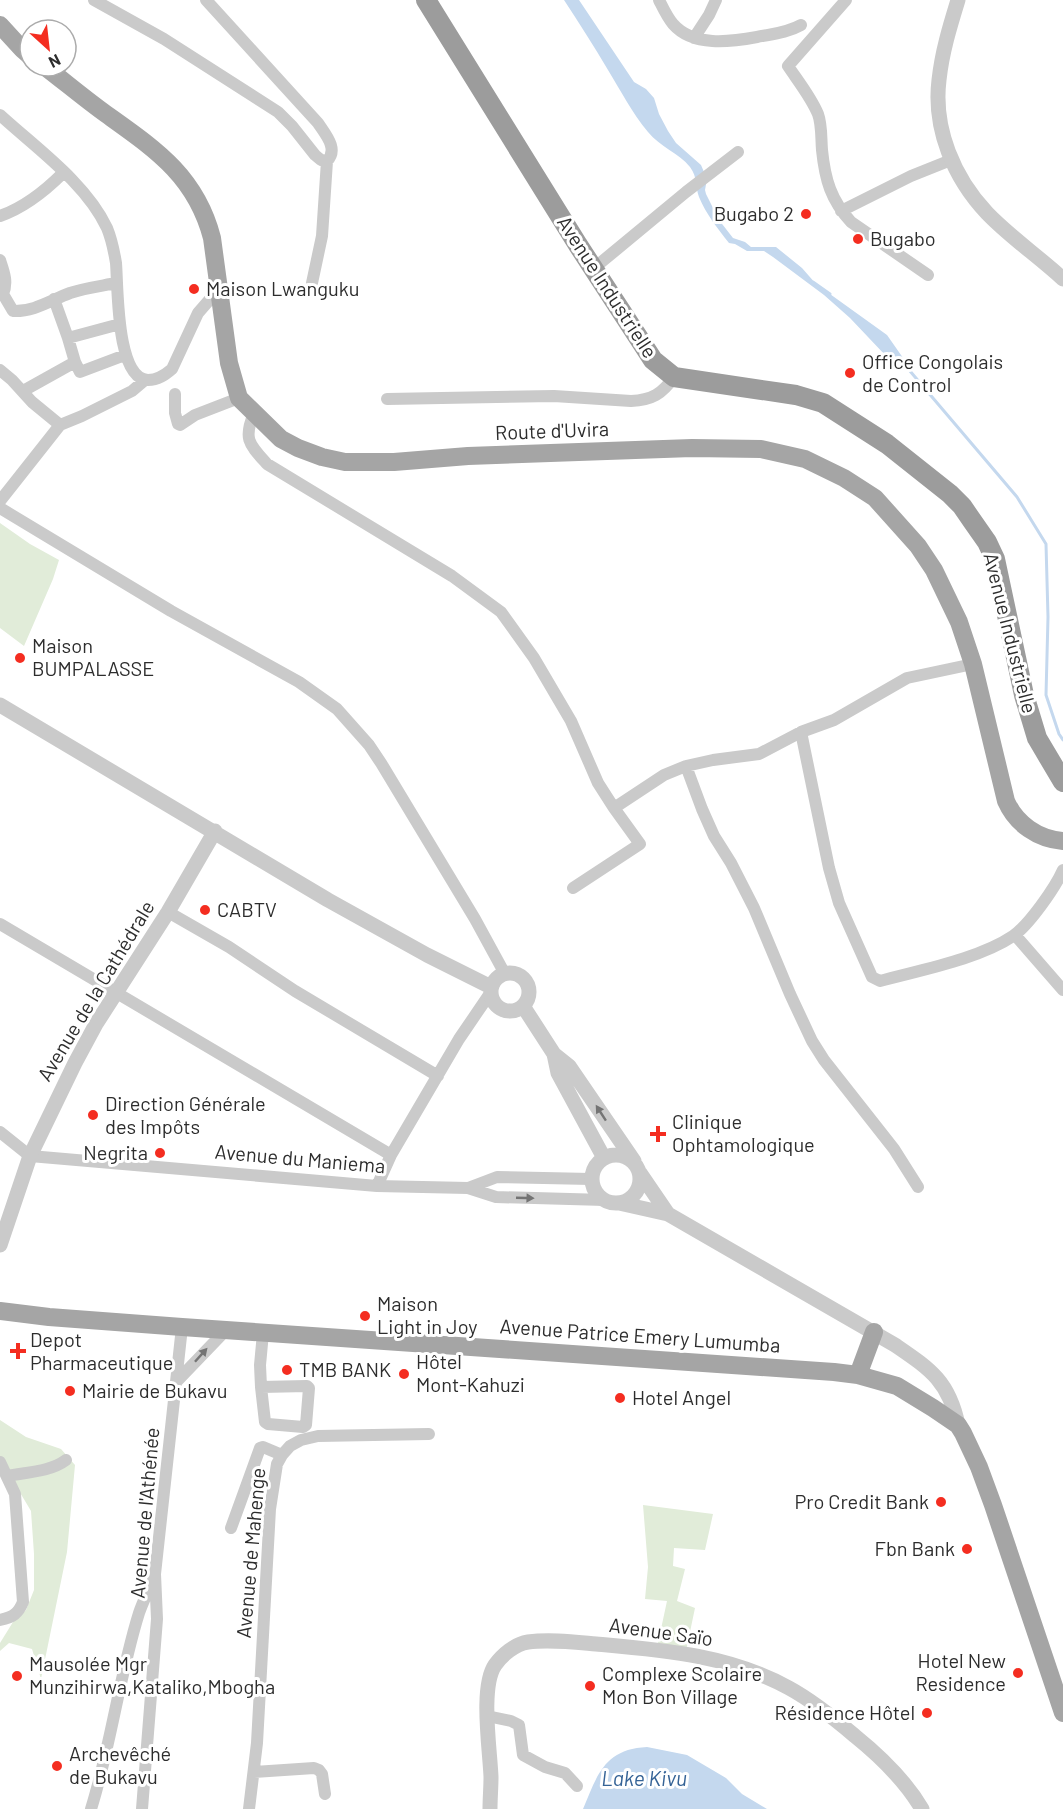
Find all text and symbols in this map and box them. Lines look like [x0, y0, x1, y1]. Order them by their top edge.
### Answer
north arrow [18, 18, 78, 78]
text: N [46, 51, 64, 73]
place label: Bugabo 2 [714, 201, 794, 225]
marker: Bugabo 2 [799, 207, 813, 221]
street label: Avenue Industrielle [553, 211, 663, 362]
place label: Bugabo [870, 226, 936, 250]
marker: Bugabo [851, 232, 865, 246]
place label: Maison Lwanguku [206, 276, 359, 300]
marker: Maison Lwanguku [187, 282, 201, 296]
place label: Office Congolais de Control [862, 349, 1003, 396]
marker: Office Congolais de Control [843, 366, 857, 380]
street label: Route d'Uvira [495, 416, 609, 444]
street label: Avenue Industrielle [979, 550, 1043, 716]
place label: Maison BUMPALASSE [32, 633, 154, 680]
marker: Maison BUMPALASSE [13, 651, 27, 665]
street label: Avenue de la Cathédrale [32, 896, 159, 1085]
place label: CABTV [217, 897, 277, 921]
marker: CABTV [198, 903, 212, 917]
place label: Direction Générale des Impôts [105, 1091, 266, 1138]
one-way arrow [596, 1105, 607, 1121]
marker: Direction Générale des Impôts [86, 1108, 100, 1122]
place label: Clinique Ophtamologique [672, 1109, 815, 1156]
marker: Clinique Ophtamologique [649, 1125, 667, 1143]
street label: Avenue du Maniema [214, 1139, 386, 1177]
place label: Negrita [83, 1140, 148, 1164]
marker: Negrita [153, 1146, 167, 1160]
one-way arrow [516, 1193, 535, 1202]
place label: Maison Light in Joy [377, 1291, 477, 1338]
marker: Maison Light in Joy [358, 1309, 372, 1323]
street label: Avenue Patrice Emery Lumumba [499, 1313, 781, 1357]
place label: Depot Pharmaceutique [30, 1327, 173, 1374]
marker: Depot Pharmaceutique [11, 1344, 25, 1358]
one-way arrow [194, 1348, 207, 1363]
place label: Hôtel Mont-Kahuzi [416, 1349, 525, 1396]
place label: TMB BANK [299, 1357, 391, 1381]
marker: TMB BANK [280, 1363, 294, 1377]
marker: Hôtel Mont-Kahuzi [397, 1367, 411, 1381]
place label: Mairie de Bukavu [82, 1378, 227, 1402]
marker: Mairie de Bukavu [63, 1384, 77, 1398]
place label: Hotel Angel [632, 1385, 731, 1409]
marker: Hotel Angel [613, 1391, 627, 1405]
street label: Avenue de l'Athénée [125, 1426, 163, 1599]
street label: Avenue de Mahenge [231, 1467, 269, 1639]
place label: Pro Credit Bank [794, 1489, 929, 1513]
marker: Pro Credit Bank [934, 1495, 948, 1509]
place label: Fbn Bank [875, 1536, 955, 1560]
marker: Fbn Bank [960, 1542, 974, 1556]
street label: Avenue Saïo [608, 1612, 715, 1650]
place label: Hotel New Residence [915, 1648, 1006, 1695]
place label: Mausolée Mgr Munzihirwa,Kataliko,Mbogha [29, 1651, 275, 1698]
place label: Complexe Scolaire Mon Bon Village [602, 1661, 762, 1708]
marker: Hotel New Residence [1011, 1666, 1025, 1680]
marker: Mausolée Mgr Munzihirwa,Kataliko,Mbogha [10, 1669, 24, 1683]
marker: Complexe Scolaire Mon Bon Village [583, 1679, 597, 1693]
place label: Résidence Hôtel [774, 1700, 915, 1724]
marker: Résidence Hôtel [920, 1706, 934, 1720]
place label: Archevêché de Bukavu [69, 1741, 171, 1788]
marker: Archevêché de Bukavu [50, 1759, 64, 1773]
water label: Lake Kivu [601, 1765, 687, 1790]

